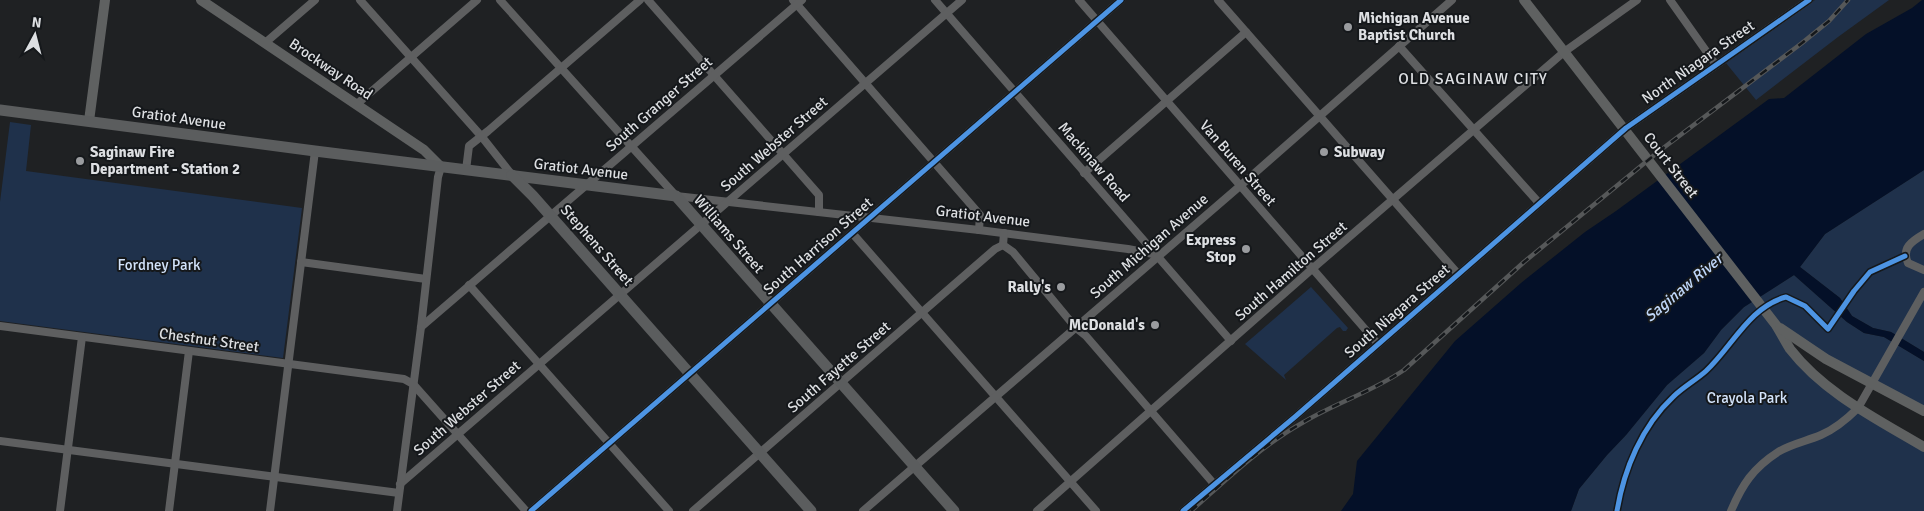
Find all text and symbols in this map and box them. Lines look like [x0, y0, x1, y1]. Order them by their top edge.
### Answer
place label: Michigan Avenue Baptist Church [1358, 9, 1470, 44]
north arrow [10, 10, 60, 60]
text: N [31, 14, 42, 32]
street label: North Niagara Street [1638, 16, 1758, 108]
marker: Michigan Avenue Baptist Church [1342, 21, 1354, 33]
street label: Brockway Road [286, 34, 376, 104]
street label: South Granger Street [602, 53, 716, 155]
district label: OLD SAGINAW CITY [1398, 69, 1548, 89]
street label: South Webster Street [717, 93, 831, 195]
street label: Gratiot Avenue [131, 102, 227, 134]
street label: Van Buren Street [1196, 116, 1280, 210]
street label: Mackinaw Road [1054, 118, 1134, 206]
street label: Court Street [1640, 129, 1702, 201]
place label: Saginaw Fire Department - Station 2 [90, 143, 240, 178]
place label: Subway [1334, 143, 1385, 161]
marker: Subway [1318, 146, 1330, 158]
street label: Gratiot Avenue [533, 154, 629, 184]
marker: Saginaw Fire Department - Station 2 [74, 155, 86, 167]
street label: South Michigan Avenue [1086, 190, 1212, 302]
street label: Williams Street [690, 191, 768, 277]
street label: South Harrison Street [760, 194, 876, 298]
street label: Stephens Street [557, 201, 637, 289]
street label: Gratiot Avenue [935, 201, 1031, 231]
street label: South Hamilton Street [1231, 217, 1351, 325]
place label: Express Stop [1186, 231, 1236, 266]
marker: Express Stop [1240, 243, 1252, 255]
water label: Saginaw River [1640, 248, 1729, 326]
park label: Fordney Park [117, 256, 201, 274]
street label: South Niagara Street [1341, 260, 1453, 362]
place label: Rally's [1008, 278, 1051, 296]
marker: Rally's [1055, 281, 1067, 293]
place label: McDonald's [1069, 316, 1145, 334]
street label: South Fayette Street [784, 317, 894, 417]
marker: McDonald's [1149, 319, 1161, 331]
street label: Chestnut Street [158, 324, 260, 356]
street label: South Webster Street [410, 357, 524, 459]
park label: Crayola Park [1707, 389, 1788, 407]

